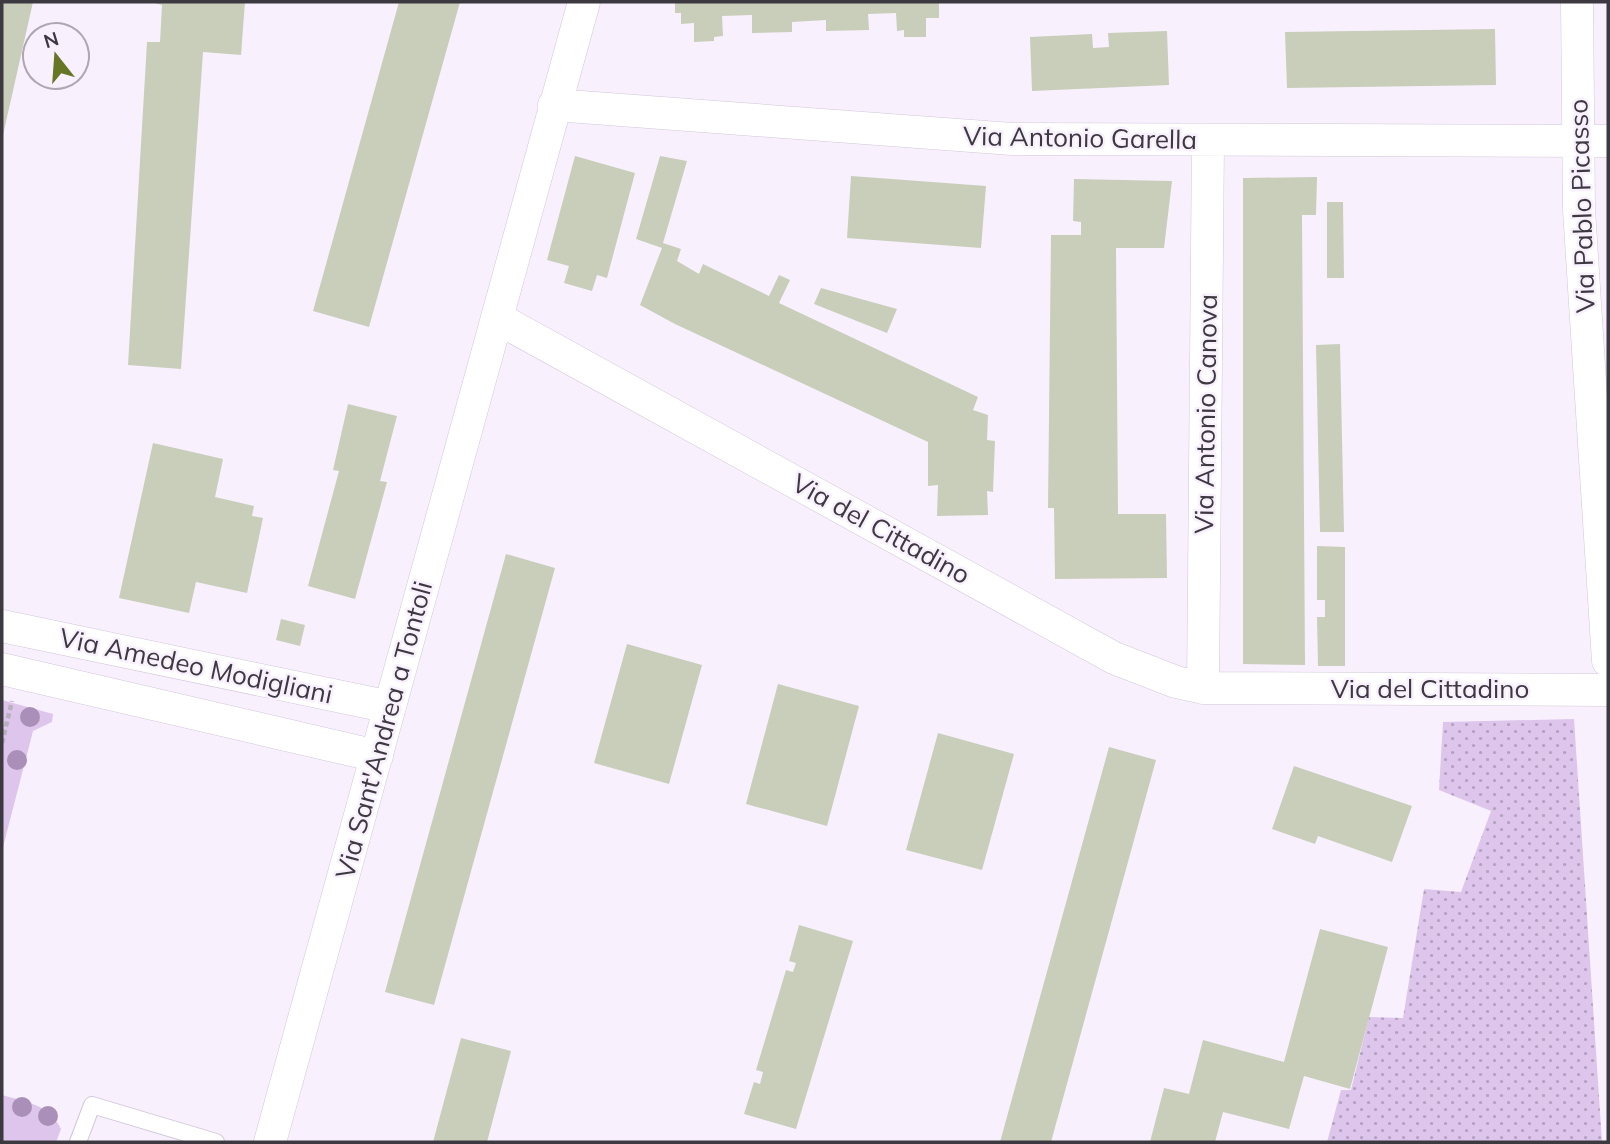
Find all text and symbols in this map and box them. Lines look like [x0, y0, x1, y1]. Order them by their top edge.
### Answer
north arrow [21, 21, 91, 91]
text: N [41, 26, 61, 53]
street label: Via Pablo Picasso [1561, 98, 1602, 314]
street label: Via Antonio Garella [963, 119, 1197, 156]
street label: Via Antonio Canova [1187, 294, 1224, 534]
street label: Via del Cittadino [786, 466, 976, 591]
street label: Via Sant'Andrea a Tontoli [328, 577, 439, 882]
street label: Via Amedeo Modigliani [57, 620, 336, 711]
street label: Via del Cittadino [1331, 672, 1529, 705]

